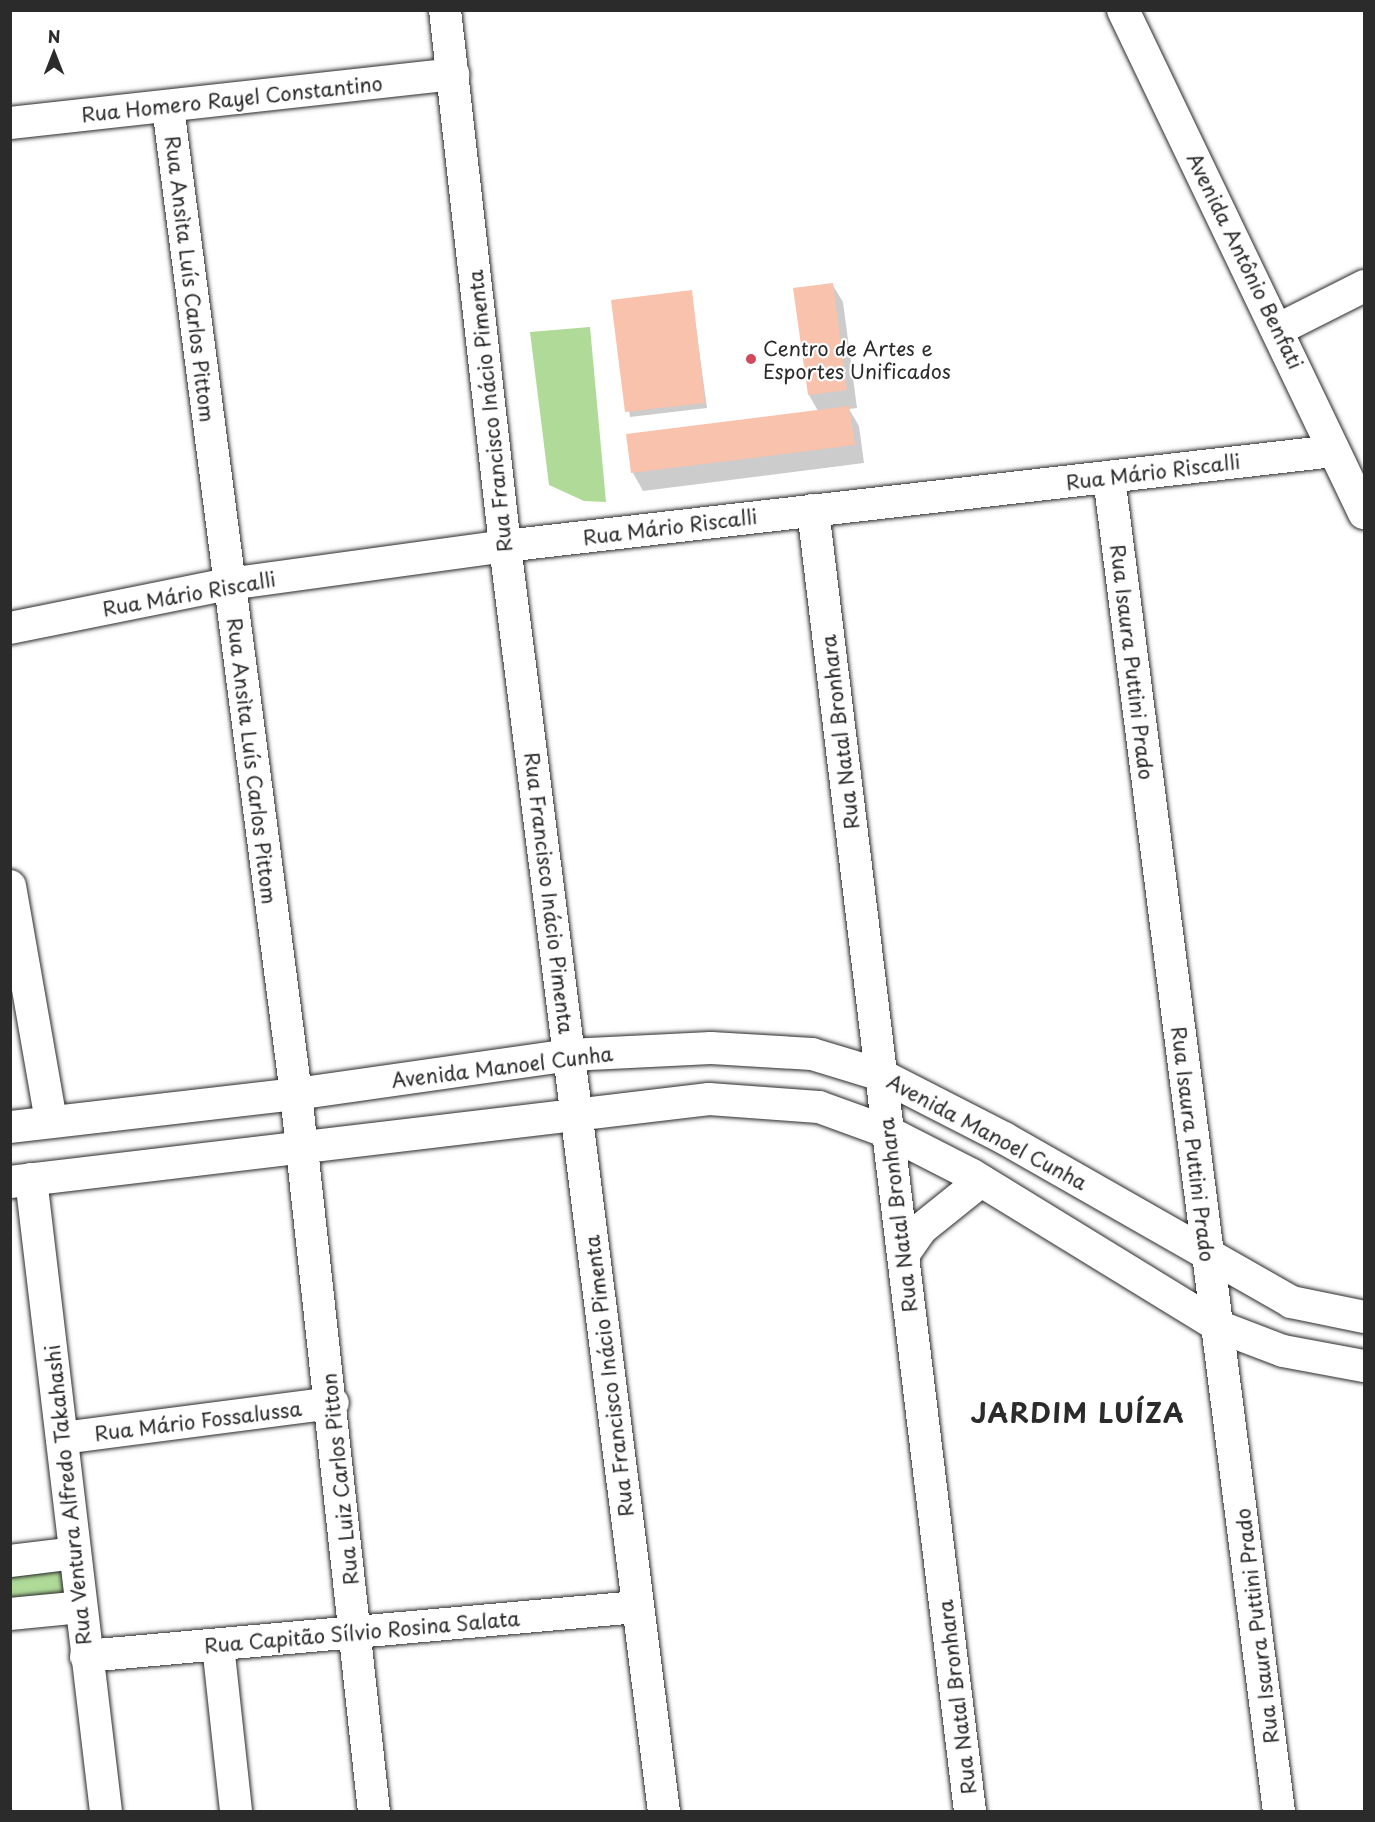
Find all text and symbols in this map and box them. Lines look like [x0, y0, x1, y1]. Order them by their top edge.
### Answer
north arrow [24, 24, 84, 84]
text: N [48, 24, 60, 48]
street label: Rua Homero Rayel Constantino [79, 71, 385, 127]
street label: Rua Ansìta Luís Carlos Pittom [161, 134, 219, 424]
street label: Avenida Antônio Benfati [1182, 149, 1308, 373]
street label: Rua Francisco Inácio Pimenta [463, 267, 517, 555]
place label: Centro de Artes e Esportes Unificados [763, 336, 952, 383]
marker: Centro de Artes e Esportes Unificados [744, 352, 758, 366]
street label: Rua Mário Riscalli [1065, 449, 1241, 495]
street label: Rua Mário Riscalli [582, 504, 758, 550]
street label: Rua Isaura Puttini Prado [1106, 543, 1158, 781]
street label: Rua Mário Riscalli [101, 567, 277, 621]
street label: Rua Ansìta Luís Carlos Pittom [223, 616, 281, 906]
street label: Rua Natal Bronhara [816, 632, 864, 832]
street label: Rua Francisco Inácio Pimenta [520, 749, 578, 1037]
street label: Rua Isaura Puttini Prado [1167, 1025, 1219, 1263]
street label: Avenida Manoel Cunha [390, 1042, 614, 1092]
street label: Avenida Manoel Cunha [883, 1069, 1091, 1195]
street label: Rua Natal Bronhara [874, 1115, 922, 1315]
street label: Rua Francisco Inácio Pimenta [580, 1232, 638, 1520]
street label: Rua Ventura Alfredo Takahashi [40, 1343, 96, 1647]
street label: Rua Luiz Carlos Pitton [317, 1371, 363, 1587]
street label: Rua Mário Fossalussa [93, 1396, 303, 1446]
district label: JARDIM LUÍZA [972, 1397, 1184, 1429]
street label: Rua Isaura Puttini Prado [1231, 1507, 1283, 1745]
street label: Rua Natal Bronhara [933, 1597, 981, 1797]
street label: Rua Capitão Sílvio Rosina Salata [202, 1606, 522, 1658]

